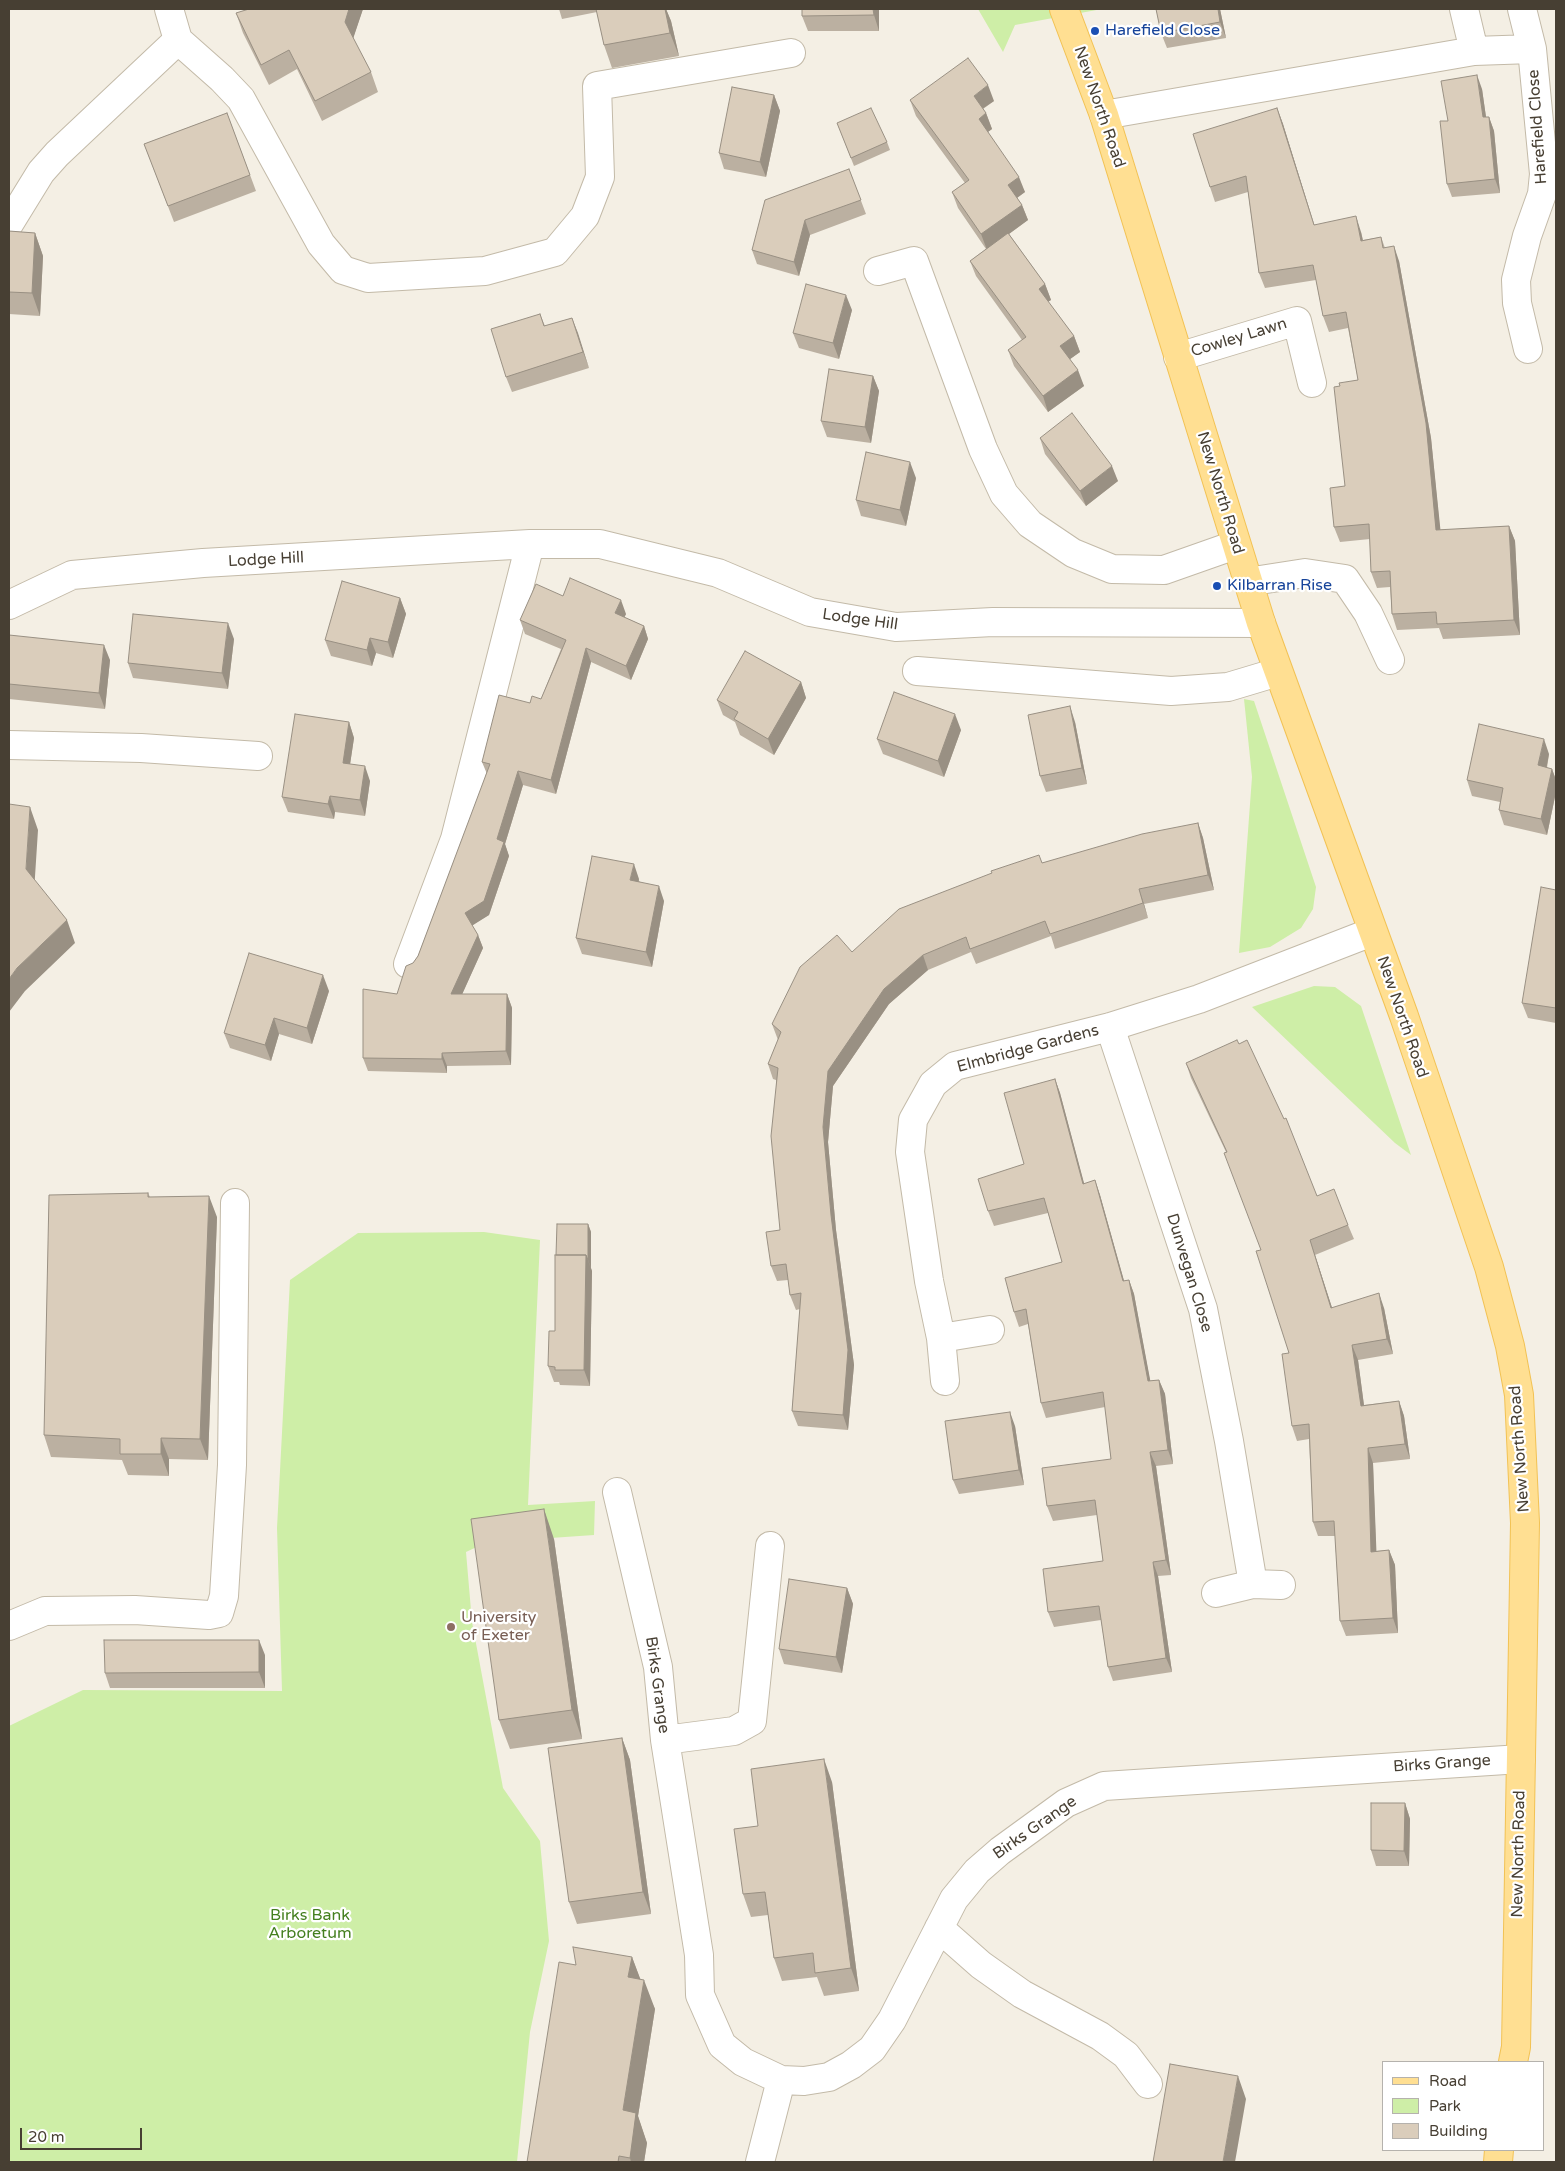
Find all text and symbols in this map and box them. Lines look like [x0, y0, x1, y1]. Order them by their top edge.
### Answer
place label: Harefield Close [1105, 21, 1220, 41]
marker: Harefield Close [1089, 25, 1101, 37]
street label: New North Road [1069, 44, 1129, 170]
street label: Harefield Close [1524, 69, 1552, 185]
street label: Cowley Lawn [1189, 314, 1289, 362]
street label: New North Road [1192, 429, 1248, 557]
street label: Lodge Hill [227, 548, 305, 572]
place label: Kilbarran Rise [1227, 576, 1332, 596]
marker: Kilbarran Rise [1211, 580, 1223, 592]
street label: Lodge Hill [821, 605, 899, 635]
street label: New North Road [1372, 954, 1432, 1080]
street label: Elmbridge Gardens [955, 1021, 1101, 1077]
street label: Dunvegan Close [1162, 1211, 1216, 1335]
street label: New North Road [1506, 1385, 1534, 1513]
place label: University of Exeter [461, 1608, 536, 1646]
marker: University of Exeter [445, 1621, 457, 1633]
street label: Birks Grange [641, 1635, 673, 1735]
street label: Birks Grange [1393, 1751, 1491, 1777]
street label: New North Road [1508, 1790, 1530, 1918]
street label: Birks Grange [989, 1792, 1081, 1864]
park label: Birks Bank Arboretum [268, 1906, 352, 1944]
legend [1382, 2061, 1545, 2151]
text: Road [1429, 2072, 1467, 2090]
text: Park [1429, 2097, 1461, 2115]
scale bar [22, 2118, 145, 2150]
text: Building [1429, 2122, 1488, 2140]
text: 20 m [28, 2128, 65, 2146]

